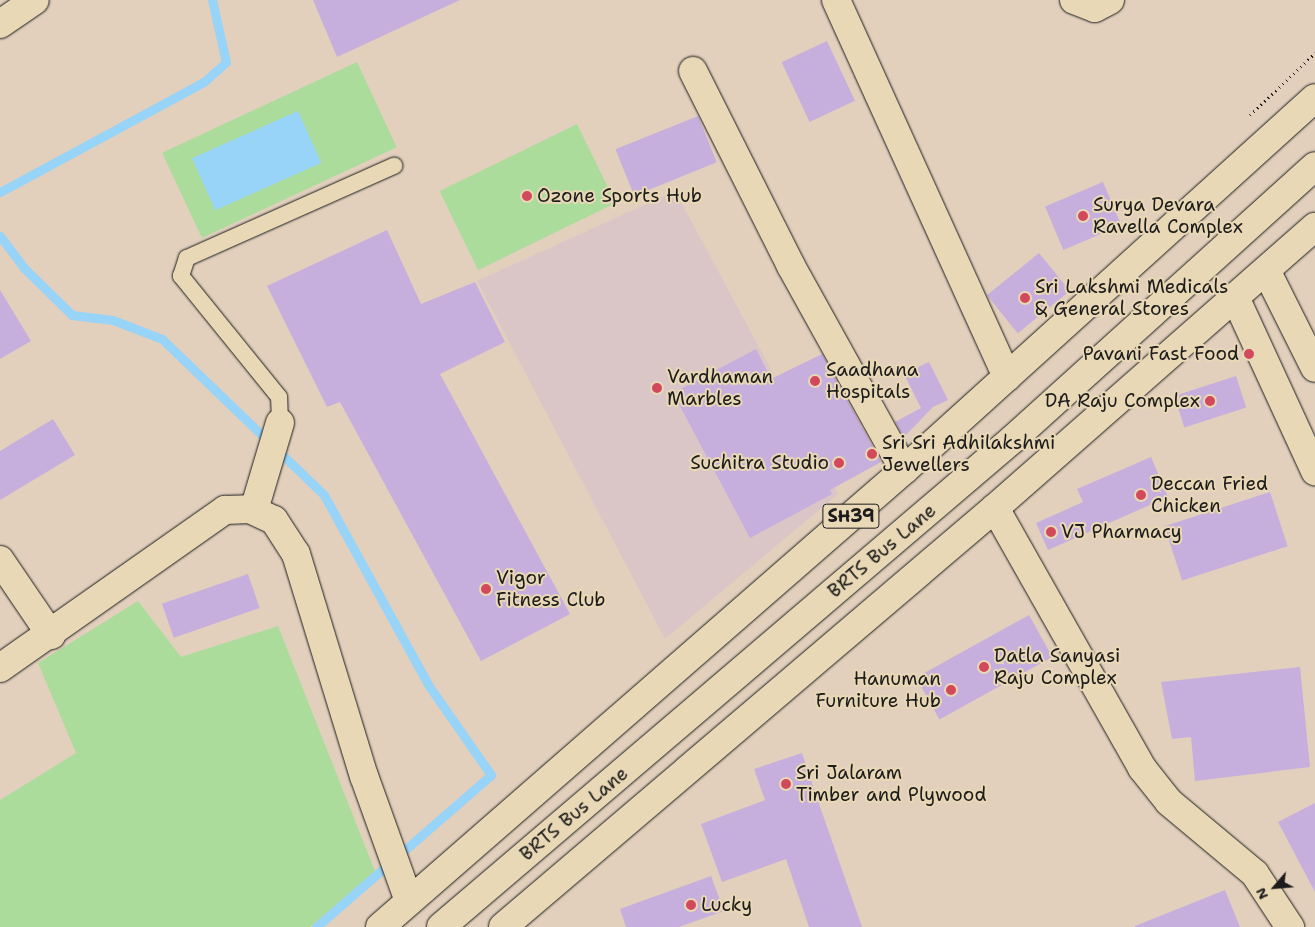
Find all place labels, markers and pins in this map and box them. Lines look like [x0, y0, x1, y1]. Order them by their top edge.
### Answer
place label: Ozone Sports Hub [537, 185, 702, 207]
marker: Ozone Sports Hub [521, 190, 533, 202]
place label: Surya Devara Ravella Complex [1093, 194, 1243, 238]
marker: Surya Devara Ravella Complex [1077, 210, 1089, 222]
place label: Sri Lakshmi Medicals & General Stores [1035, 276, 1229, 320]
marker: Sri Lakshmi Medicals & General Stores [1019, 292, 1031, 304]
place label: Pavani Fast Food [1083, 343, 1239, 365]
marker: Pavani Fast Food [1243, 348, 1255, 360]
place label: Saadhana Hospitals [826, 359, 919, 403]
place label: Vardhaman Marbles [667, 366, 773, 410]
marker: Saadhana Hospitals [808, 374, 822, 388]
marker: Vardhaman Marbles [651, 382, 663, 394]
place label: DA Raju Complex [1045, 390, 1200, 412]
marker: DA Raju Complex [1204, 395, 1216, 407]
place label: Sri Sri Adhilakshmi Jewellers [882, 432, 1055, 476]
marker: Sri Sri Adhilakshmi Jewellers [866, 448, 878, 460]
place label: Suchitra Studio [690, 452, 829, 474]
marker: Suchitra Studio [833, 457, 845, 469]
place label: Deccan Fried Chicken [1151, 473, 1268, 517]
marker: Deccan Fried Chicken [1135, 489, 1147, 501]
place label: VJ Pharmacy [1061, 521, 1182, 543]
marker: VJ Pharmacy [1045, 526, 1057, 538]
place label: Vigor Fitness Club [496, 567, 606, 611]
marker: Vigor Fitness Club [480, 583, 492, 595]
place label: Datla Sanyasi Raju Complex [994, 645, 1120, 689]
marker: Datla Sanyasi Raju Complex [978, 661, 990, 673]
place label: Hanuman Furniture Hub [815, 668, 941, 712]
marker: Hanuman Furniture Hub [945, 684, 957, 696]
place label: Sri Jalaram Timber and Plywood [796, 762, 986, 806]
marker: Sri Jalaram Timber and Plywood [780, 778, 792, 790]
place label: Lucky [701, 894, 752, 916]
marker: Lucky [685, 899, 697, 911]

